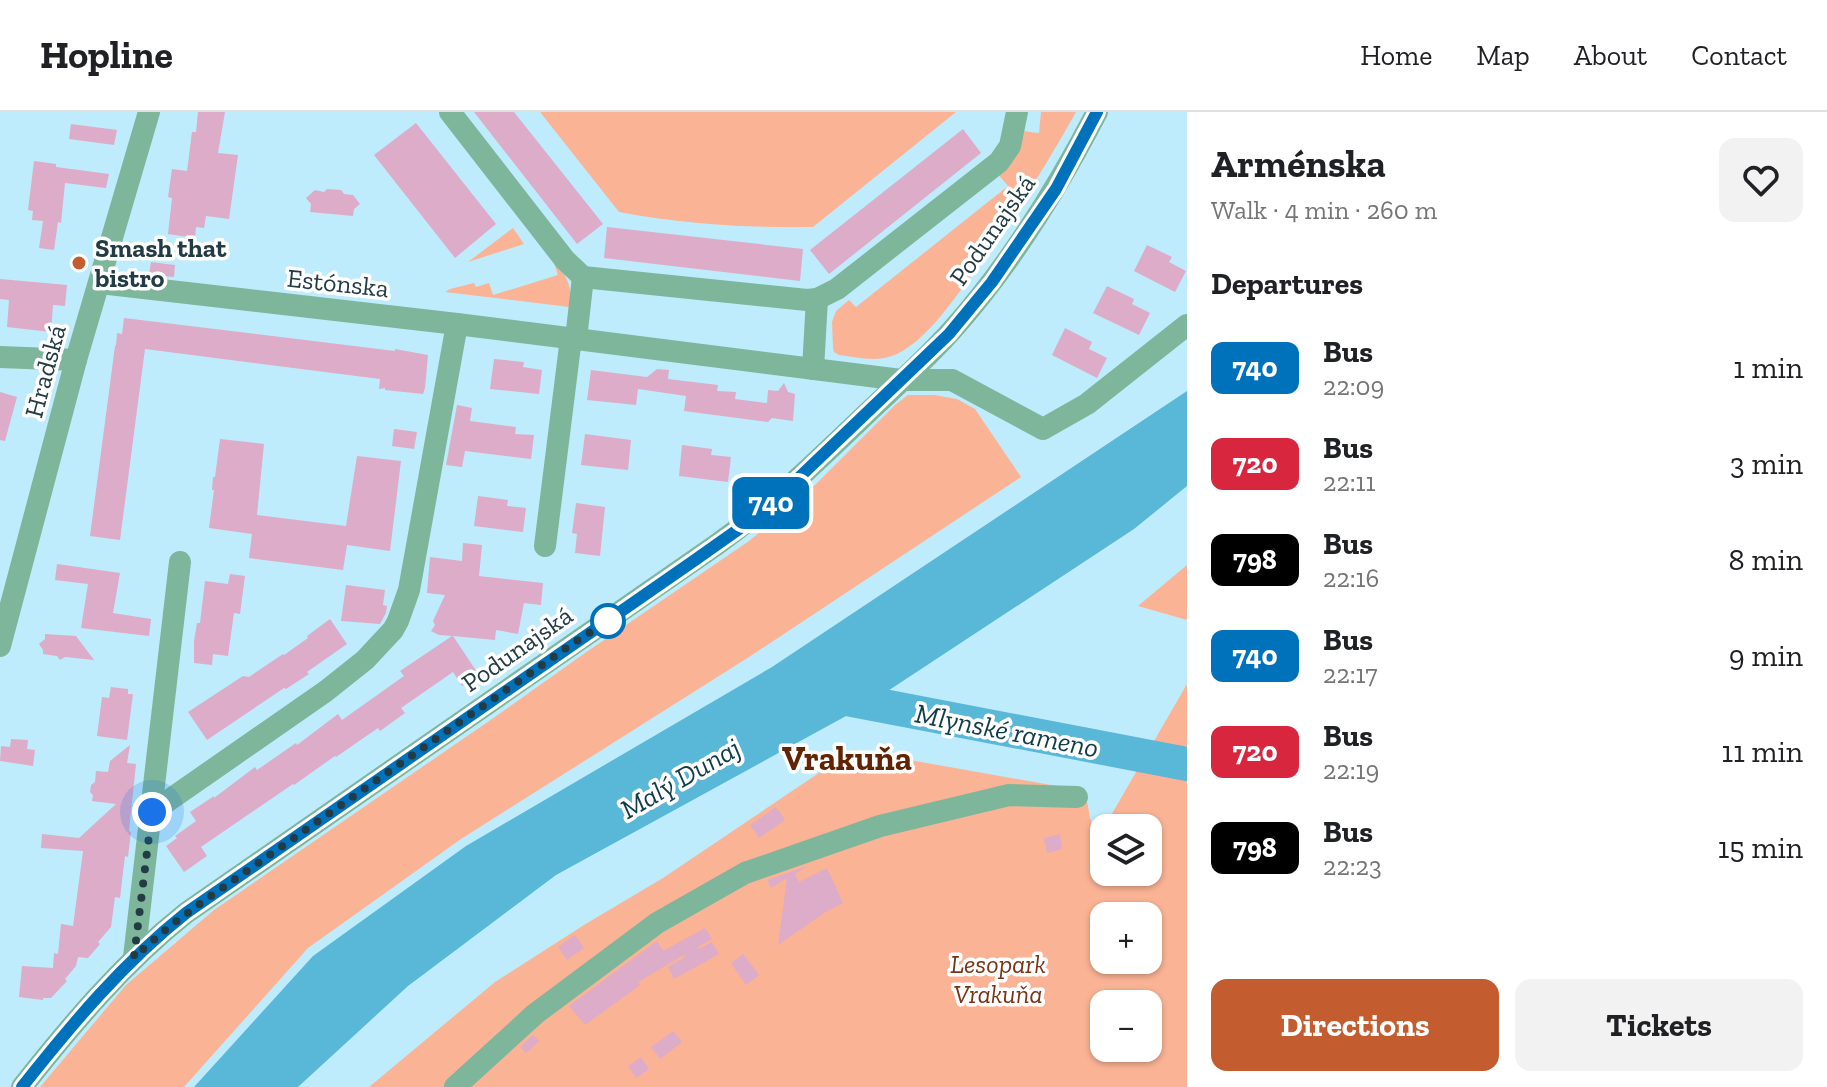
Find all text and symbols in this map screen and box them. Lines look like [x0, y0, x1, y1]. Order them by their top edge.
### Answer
text: Hopline [40, 32, 173, 78]
text: Home [1360, 39, 1432, 72]
text: Map [1476, 39, 1530, 72]
text: About [1574, 39, 1647, 72]
text: Contact [1691, 39, 1787, 72]
button: heart [1719, 138, 1803, 222]
text: Arménska [1211, 141, 1386, 187]
street label: Podunajská [942, 168, 1042, 292]
text: Walk · 4 min · 260 m [1211, 194, 1437, 226]
place label: Smash that bistro [94, 232, 227, 294]
marker: Smash that bistro [70, 254, 88, 272]
street label: Estónska [286, 262, 391, 304]
text: Departures [1211, 266, 1363, 302]
street label: Hradská [17, 321, 73, 421]
text: Bus [1323, 334, 1373, 370]
text: 1 min [1733, 350, 1803, 386]
text: 740 [1232, 351, 1278, 384]
text: 22:09 [1323, 370, 1384, 402]
text: Bus [1323, 430, 1373, 466]
text: 3 min [1730, 446, 1803, 482]
text: 720 [1232, 447, 1278, 480]
text: 22:11 [1323, 466, 1376, 498]
line badge: 740 [725, 477, 817, 529]
text: 740 [748, 486, 794, 519]
text: Bus [1323, 526, 1373, 562]
text: 8 min [1729, 542, 1803, 578]
text: 798 [1233, 543, 1277, 576]
text: 22:16 [1323, 562, 1379, 594]
street label: Podunajská [455, 599, 579, 699]
unlabelled marker [591, 604, 625, 638]
text: Bus [1323, 622, 1373, 658]
text: 9 min [1729, 638, 1803, 674]
text: 740 [1232, 639, 1278, 672]
text: 22:17 [1323, 658, 1377, 690]
water label: Mlynské rameno [912, 697, 1101, 764]
text: Bus [1323, 718, 1373, 754]
water label: Malý Dunaj [615, 731, 746, 826]
text: 11 min [1722, 734, 1803, 770]
text: 720 [1232, 735, 1278, 768]
district label: Vrakuňa [782, 738, 912, 779]
text: 22:19 [1323, 754, 1379, 786]
your location [132, 792, 172, 832]
map controls [1090, 814, 1162, 1062]
button: layers [1090, 814, 1162, 886]
text: Bus [1323, 814, 1373, 850]
text: 15 min [1718, 830, 1803, 866]
text: 798 [1233, 831, 1277, 864]
text: 22:23 [1323, 850, 1382, 882]
button: + [1090, 902, 1162, 974]
park label: Lesopark Vrakuňa [950, 948, 1046, 1010]
button: Directions [1211, 979, 1499, 1071]
button: Tickets [1515, 979, 1803, 1071]
button: − [1090, 990, 1162, 1062]

